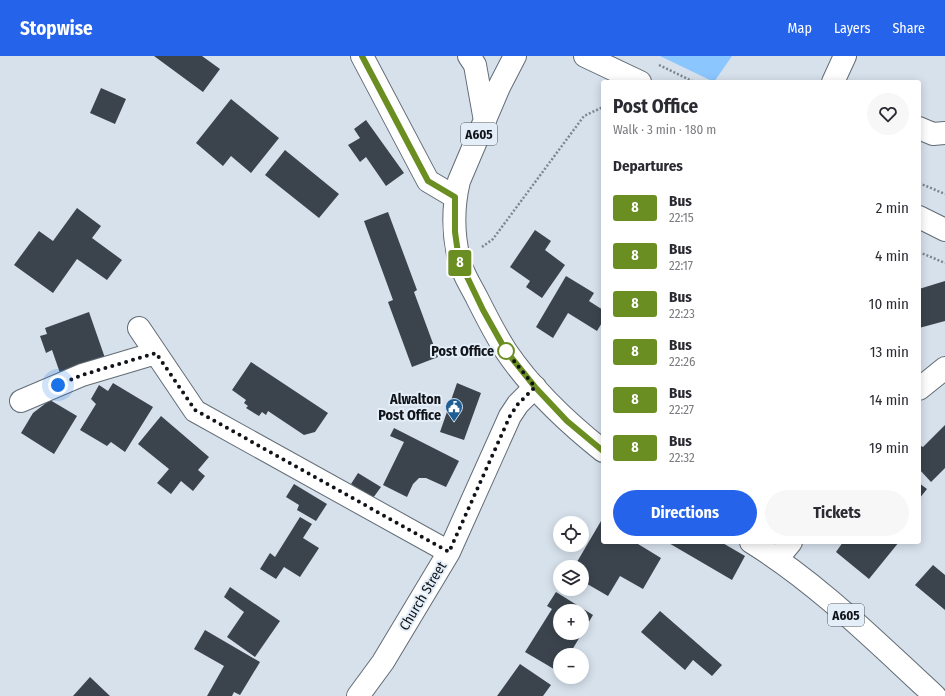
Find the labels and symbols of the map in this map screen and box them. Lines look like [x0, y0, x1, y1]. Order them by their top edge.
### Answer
road number: A605 [461, 123, 497, 145]
line badge: 8 [447, 250, 473, 276]
marker: Post Office [497, 342, 515, 360]
place label: Post Office [431, 343, 494, 360]
your location [48, 375, 68, 395]
place label: Alwalton Post Office [378, 391, 441, 424]
public building icon: Alwalton Post Office [444, 397, 464, 422]
street label: Church Street [396, 558, 450, 633]
road number: A605 [828, 604, 864, 626]

